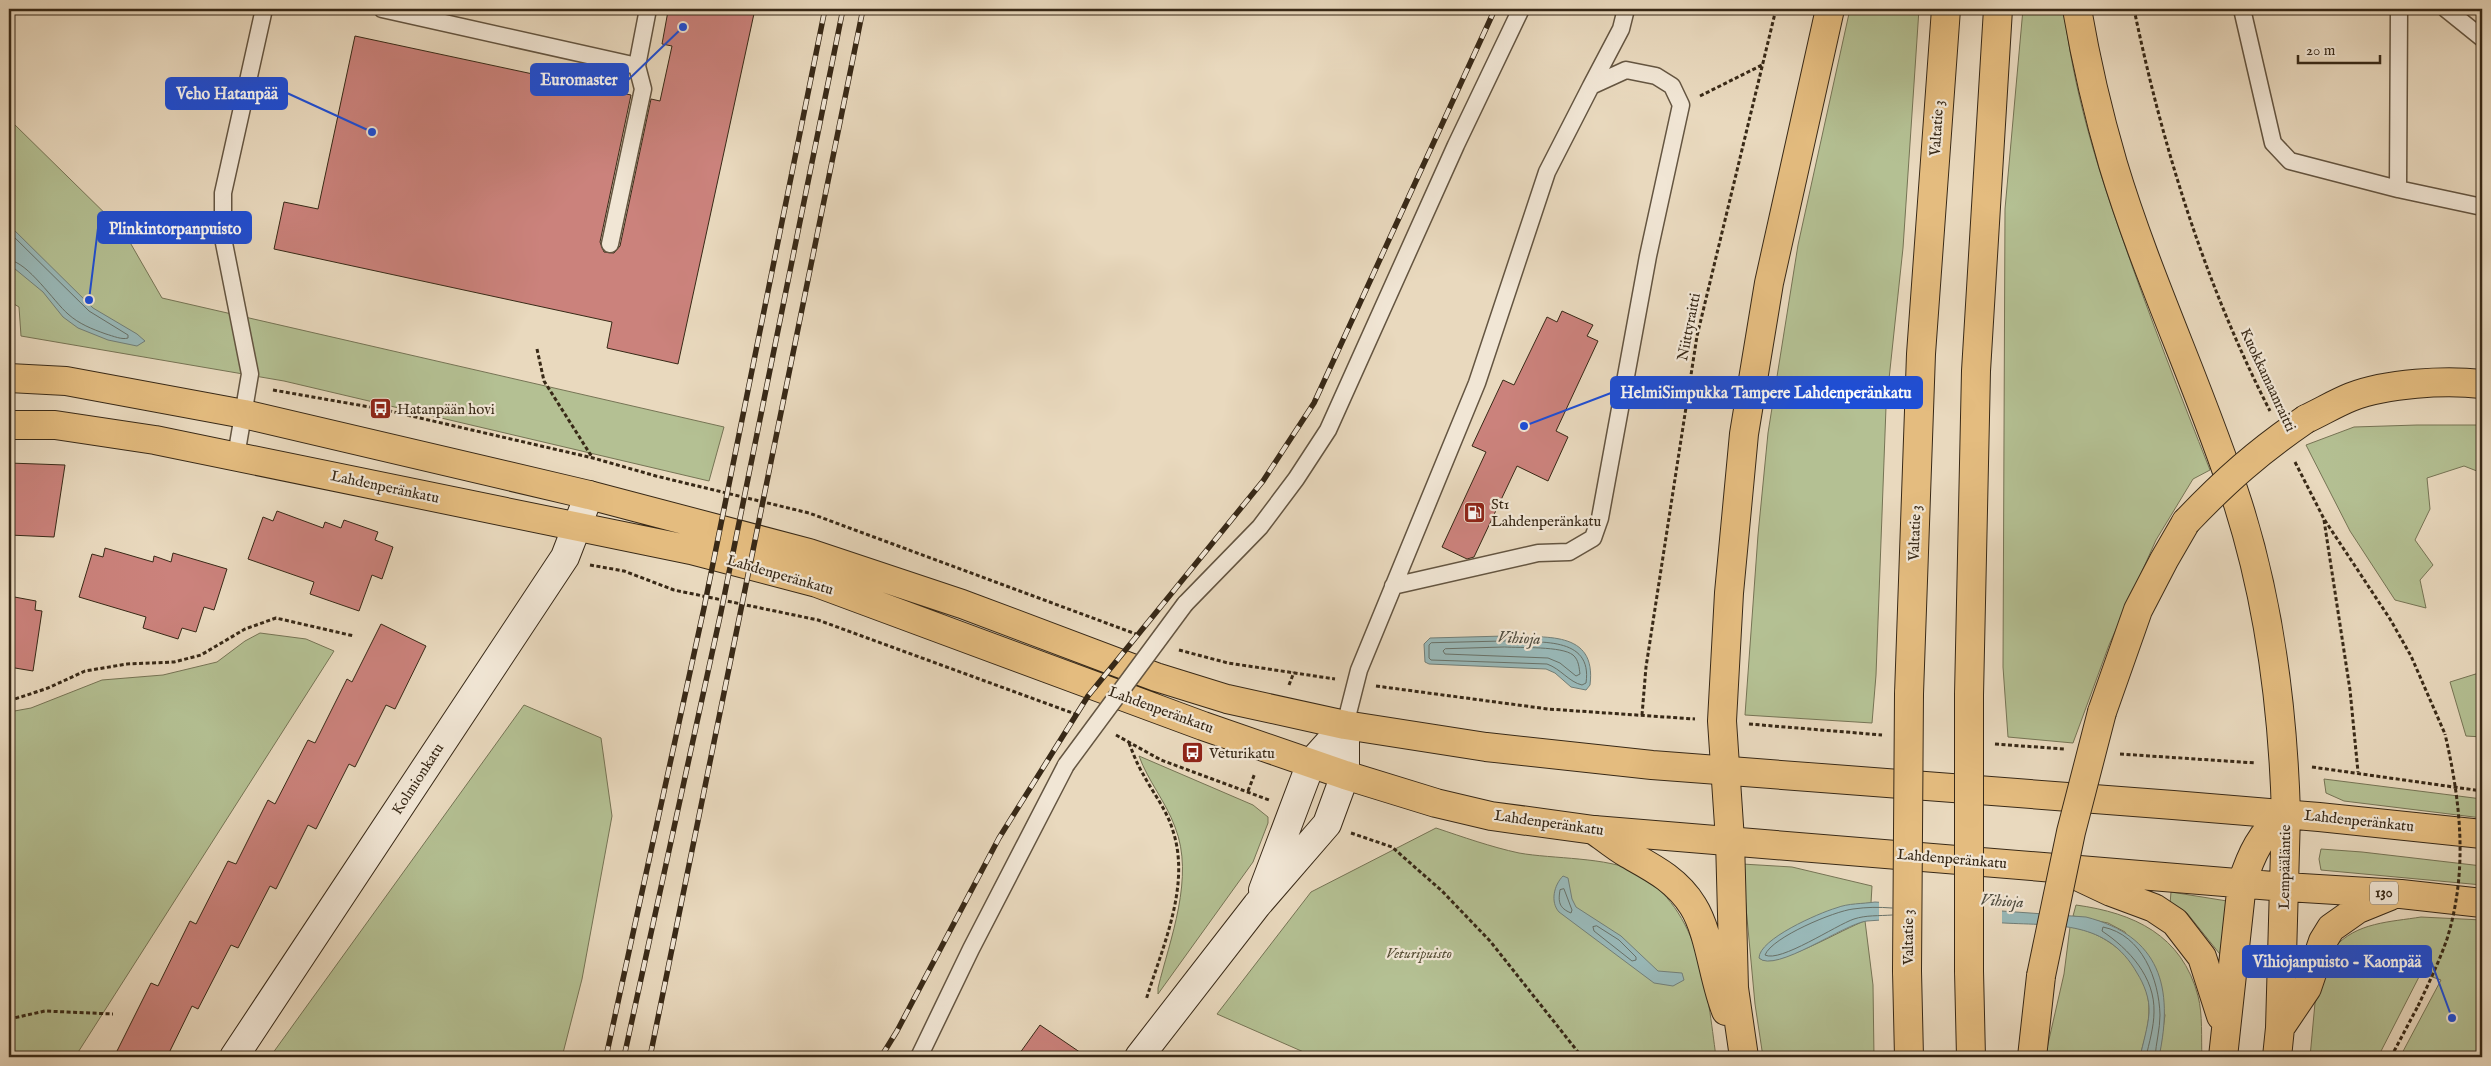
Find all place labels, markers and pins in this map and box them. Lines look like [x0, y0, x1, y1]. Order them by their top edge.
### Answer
callout: Euromaster [531, 64, 628, 95]
callout: Veho Hatanpää [166, 78, 287, 109]
callout: Plinkintorpanpuisto [98, 212, 251, 243]
callout: HelmiSimpukka Tampere Lahdenperänkatu [1611, 377, 1922, 408]
bus stop icon: Hatanpään hovi [369, 397, 393, 421]
place label: Hatanpään hovi [397, 400, 495, 419]
place label: St1 Lahdenperänkatu [1491, 495, 1602, 531]
fuel station icon: St1 Lahdenperänkatu [1463, 501, 1487, 525]
bus stop icon: Veturikatu [1181, 741, 1205, 765]
place label: Veturikatu [1208, 744, 1275, 763]
callout: Vihiojanpuisto - Kaonpää [2243, 946, 2431, 977]

